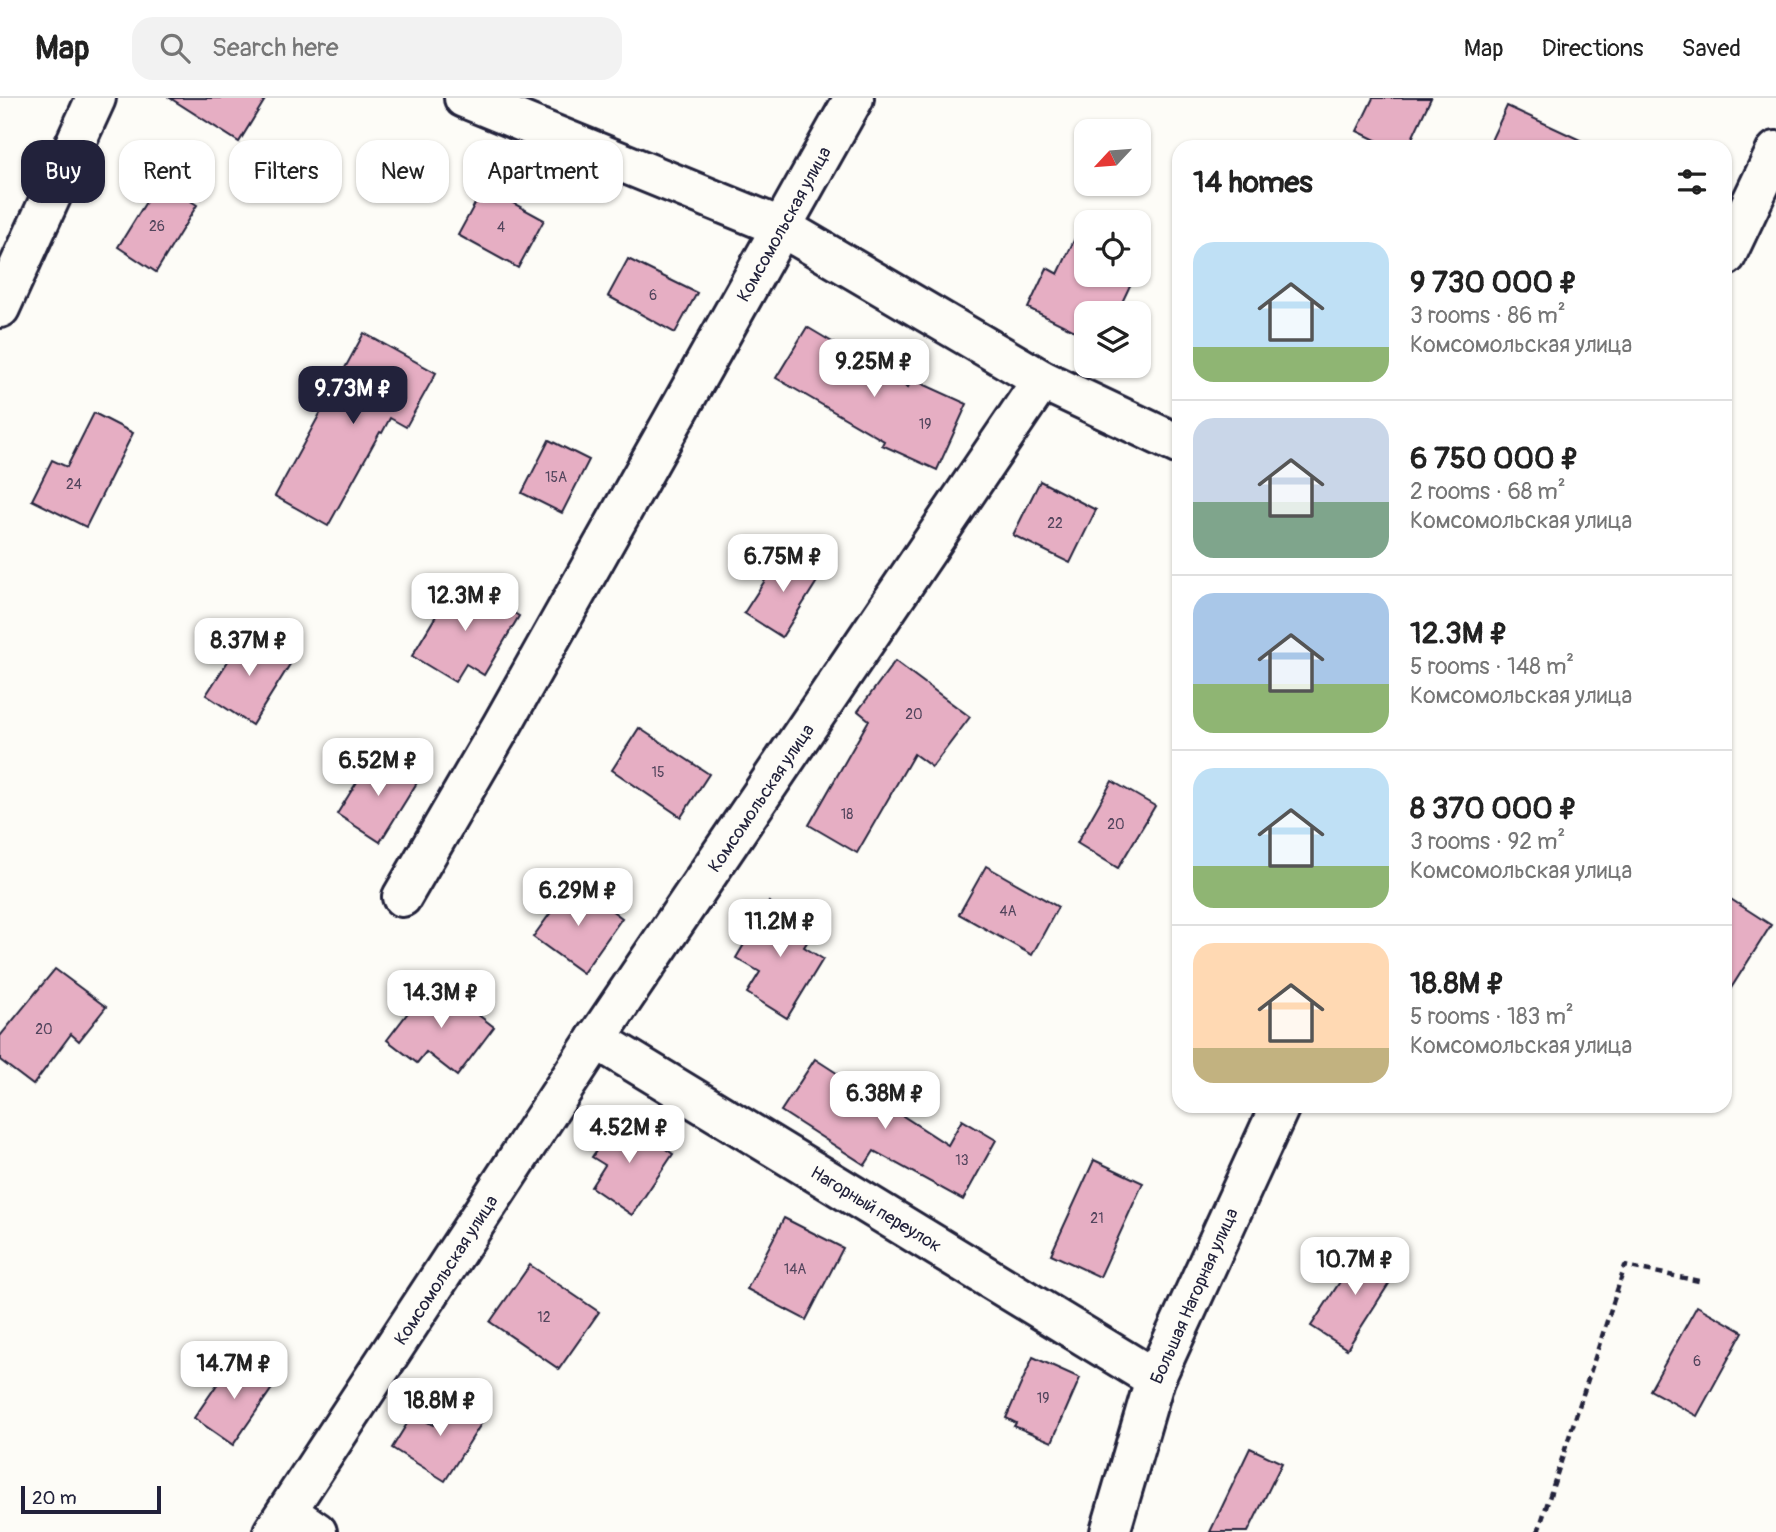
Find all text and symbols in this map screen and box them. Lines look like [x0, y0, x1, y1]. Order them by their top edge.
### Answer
search box [132, 17, 622, 80]
text: Map [35, 28, 90, 69]
icon: search [156, 29, 194, 67]
text: Search here [212, 32, 339, 64]
text: Map [1464, 34, 1504, 63]
text: Directions [1542, 34, 1643, 63]
text: Saved [1681, 34, 1741, 63]
north arrow [1074, 119, 1152, 196]
map controls [1074, 119, 1151, 378]
chip: Buy [21, 140, 105, 203]
chip: Rent [119, 140, 215, 203]
chip: Filters [229, 140, 342, 203]
chip: New [356, 140, 449, 203]
chip: Apartment [463, 140, 623, 203]
street label: Комсомольская улица [732, 143, 837, 306]
icon: filters [1673, 163, 1711, 201]
text: 14 homes [1193, 164, 1313, 201]
button: locate [1074, 210, 1151, 287]
house number: 26 [149, 218, 165, 235]
house number: 4 [497, 219, 505, 236]
text: 9 730 000 ₽ [1410, 264, 1578, 301]
icon: home [1249, 270, 1333, 354]
house number: 6 [649, 287, 657, 304]
button: layers [1074, 301, 1151, 378]
text: 3 rooms · 86 m² [1410, 301, 1566, 330]
text: Комсомольская улица [1410, 330, 1632, 359]
pin: 9.25M ₽ [809, 340, 939, 399]
text: 9.25M ₽ [835, 347, 913, 376]
pin: 9.73M ₽ [288, 366, 418, 426]
text: 9.73M ₽ [314, 374, 392, 403]
house number: 19 [919, 416, 931, 433]
text: 6 750 000 ₽ [1410, 440, 1579, 477]
icon: home [1249, 446, 1333, 530]
house number: 15А [545, 469, 567, 486]
house number: 24 [66, 476, 82, 493]
text: 2 rooms · 68 m² [1410, 477, 1566, 506]
text: Комсомольская улица [1410, 506, 1632, 535]
house number: 22 [1047, 515, 1063, 532]
pin: 6.75M ₽ [718, 534, 848, 594]
text: 6.75M ₽ [744, 542, 822, 571]
pin: 12.3M ₽ [400, 574, 530, 633]
text: 12.3M ₽ [427, 581, 503, 610]
text: 12.3M ₽ [1410, 615, 1508, 652]
pin: 8.37M ₽ [184, 618, 314, 678]
icon: home [1249, 621, 1333, 705]
text: 8.37M ₽ [211, 626, 287, 655]
text: 5 rooms · 148 m² [1410, 652, 1574, 681]
text: Комсомольская улица [1410, 681, 1632, 710]
house number: 20 [905, 706, 923, 723]
street label: Комсомольская улица [703, 720, 820, 877]
pin: 6.52M ₽ [313, 738, 443, 798]
text: 6.52M ₽ [338, 746, 418, 775]
house number: 15 [651, 764, 665, 781]
text: 8 370 000 ₽ [1410, 790, 1577, 827]
icon: home [1249, 796, 1333, 880]
house number: 18 [841, 806, 853, 823]
house number: 20 [1107, 816, 1125, 833]
text: 3 rooms · 92 m² [1410, 827, 1565, 856]
text: Комсомольская улица [1410, 856, 1632, 885]
pin: 6.29M ₽ [513, 868, 643, 928]
text: 6.29M ₽ [539, 876, 617, 905]
pin: 11.2M ₽ [715, 900, 845, 959]
house number: 4А [999, 903, 1017, 920]
text: 11.2M ₽ [744, 907, 816, 936]
text: 18.8M ₽ [1410, 965, 1505, 1002]
pin: 14.3M ₽ [376, 970, 506, 1030]
icon: home [1249, 971, 1333, 1055]
text: 14.3M ₽ [403, 978, 479, 1007]
text: 5 rooms · 183 m² [1410, 1002, 1574, 1031]
house number: 20 [35, 1021, 53, 1038]
text: Комсомольская улица [1410, 1031, 1632, 1060]
pin: 6.38M ₽ [820, 1072, 950, 1131]
text: 6.38M ₽ [846, 1079, 924, 1108]
pin: 4.52M ₽ [564, 1105, 694, 1165]
text: 4.52M ₽ [589, 1113, 669, 1142]
house number: 13 [955, 1152, 969, 1169]
street label: Нагорный переулок [806, 1161, 945, 1258]
street label: Комсомольская улица [389, 1191, 503, 1349]
street label: Большая Нагорная улица [1145, 1205, 1244, 1388]
house number: 21 [1090, 1210, 1104, 1227]
pin: 10.7M ₽ [1290, 1238, 1420, 1297]
text: 10.7M ₽ [1316, 1245, 1394, 1274]
house number: 14А [784, 1261, 806, 1278]
house number: 12 [537, 1309, 551, 1326]
pin: 14.7M ₽ [169, 1342, 299, 1401]
text: 14.7M ₽ [197, 1349, 271, 1378]
house number: 6 [1693, 1353, 1701, 1370]
pin: 18.8M ₽ [375, 1378, 505, 1438]
text: 18.8M ₽ [404, 1386, 476, 1415]
house number: 19 [1037, 1390, 1049, 1407]
scale bar [21, 1483, 161, 1515]
text: 20 m [32, 1486, 77, 1510]

